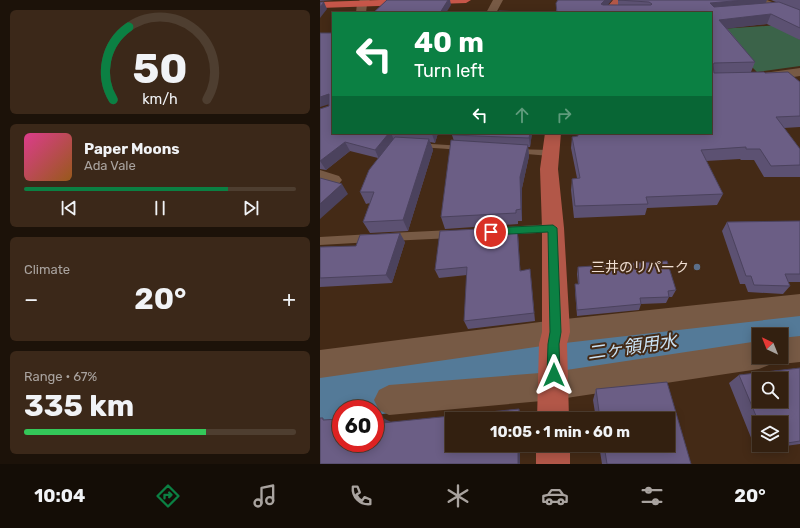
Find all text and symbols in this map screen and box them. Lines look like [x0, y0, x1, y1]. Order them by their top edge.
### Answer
text: 40 m [414, 26, 484, 59]
icon: left [348, 28, 400, 80]
text: 50 [132, 44, 188, 93]
text: Turn left [414, 60, 484, 82]
text: km/h [142, 91, 178, 108]
icon: left [469, 104, 491, 126]
icon: ahead [511, 104, 533, 126]
icon: right [553, 104, 575, 126]
text: Paper Moons [84, 140, 180, 158]
text: Ada Vale [84, 158, 136, 173]
icon: previous [58, 197, 80, 219]
icon: pause [149, 197, 171, 219]
icon: next [240, 197, 262, 219]
pin [474, 215, 508, 249]
icon: arrive [480, 221, 502, 243]
place label: 三井のリパーク [591, 259, 689, 276]
text: Climate [24, 262, 70, 277]
marker: 三井のリパーク [692, 262, 702, 272]
text: 20° [134, 281, 186, 317]
text: − [24, 286, 38, 313]
text: + [282, 286, 296, 313]
north arrow [752, 328, 788, 364]
map controls [752, 328, 788, 452]
water label: 二ヶ領用水 [586, 330, 680, 364]
position arrow [533, 354, 575, 396]
text: Range · 67% [24, 369, 97, 384]
button: search [752, 372, 788, 408]
text: 335 km [24, 388, 134, 424]
speed limit sign: 60 [332, 400, 384, 452]
button: layers [752, 416, 788, 452]
text: 10:05 · 1 min · 60 m [490, 423, 630, 441]
icon: directions [154, 482, 182, 510]
icon: music [251, 482, 279, 510]
icon: phone [347, 482, 375, 510]
icon: climate [444, 482, 472, 510]
icon: car [541, 482, 569, 510]
icon: filters [638, 482, 666, 510]
text: 10:04 [34, 485, 85, 507]
text: 20° [734, 485, 766, 507]

